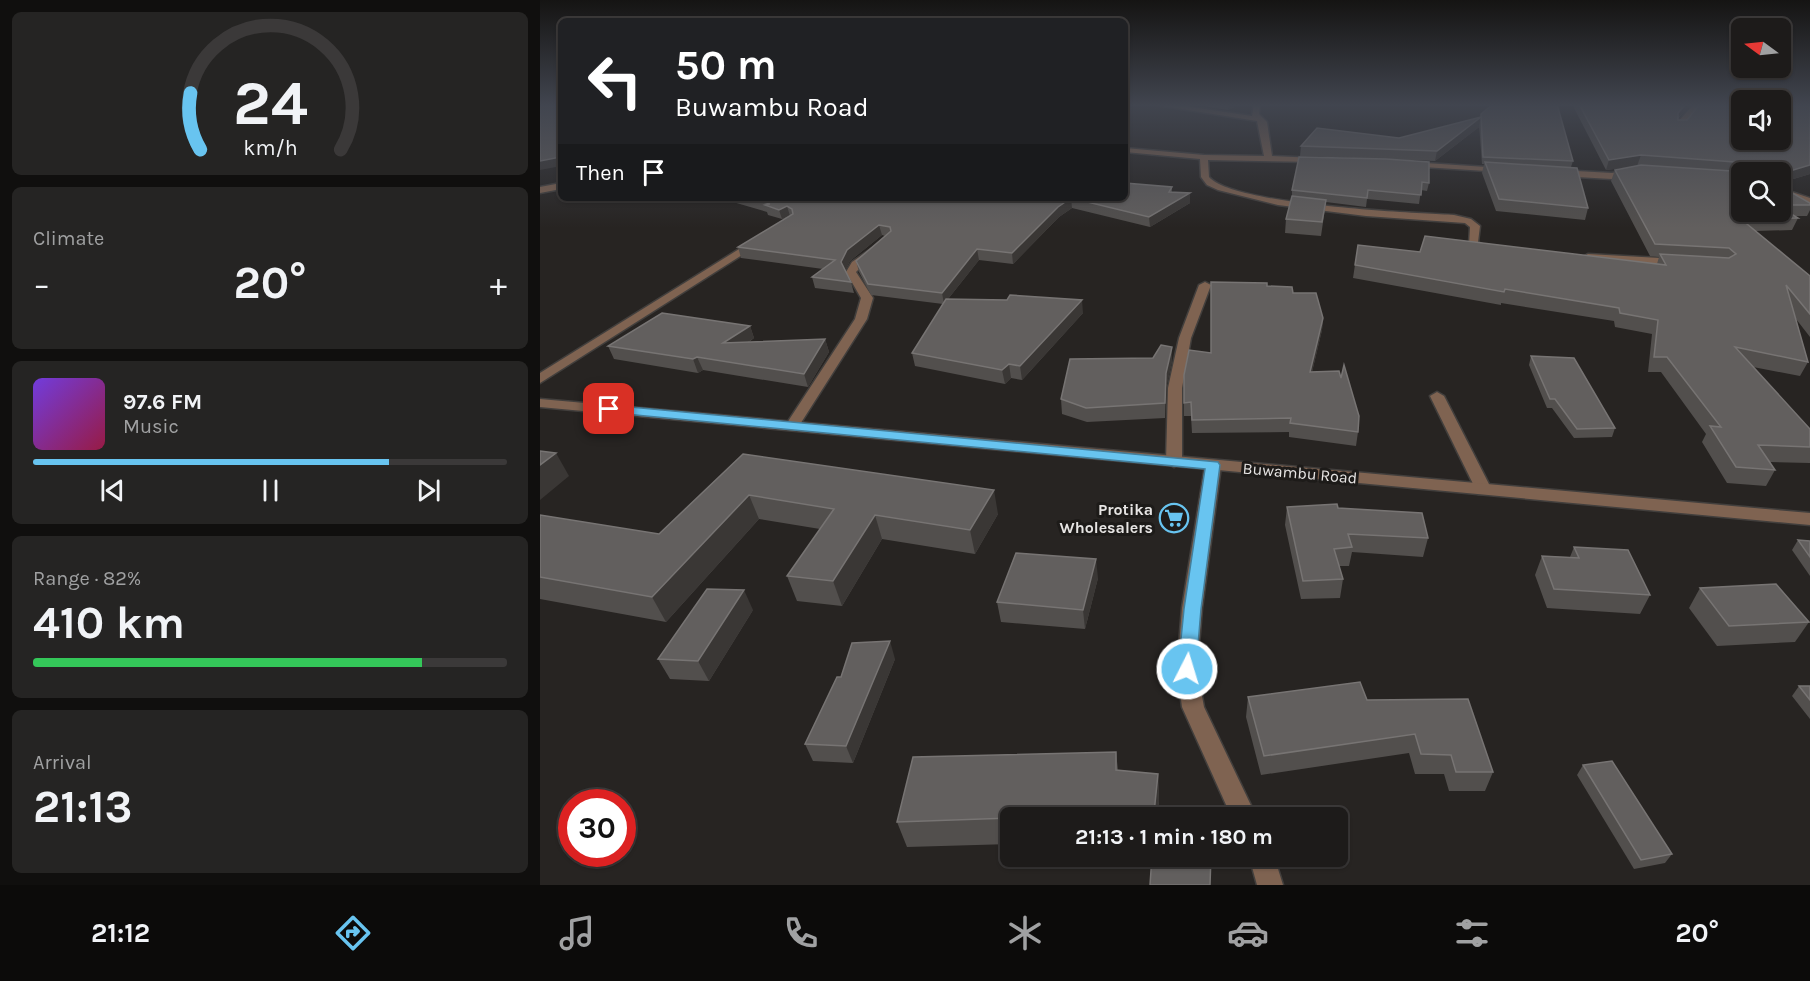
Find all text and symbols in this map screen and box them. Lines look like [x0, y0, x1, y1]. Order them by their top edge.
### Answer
north arrow [1731, 18, 1791, 78]
map controls [1731, 18, 1791, 222]
text: 50 m [675, 40, 777, 90]
icon: left [576, 42, 654, 120]
text: 24 [233, 67, 307, 140]
button: sound [1731, 90, 1791, 150]
text: Buwambu Road [675, 91, 869, 123]
text: km/h [243, 136, 297, 161]
icon: arrive [637, 156, 670, 189]
text: Then [576, 160, 625, 186]
button: search [1731, 162, 1791, 222]
text: Climate [33, 227, 104, 250]
text: 20° [233, 257, 307, 309]
text: − [33, 265, 50, 303]
text: + [490, 265, 507, 303]
pin [583, 383, 634, 434]
text: 97.6 FM [123, 389, 202, 415]
icon: arrive [592, 392, 625, 425]
text: Music [123, 415, 179, 438]
street label: Buwambu Road [1242, 459, 1358, 487]
icon: previous [96, 474, 129, 507]
icon: pause [254, 474, 287, 507]
icon: next [412, 474, 445, 507]
place label: Protika Wholesalers [1060, 500, 1153, 537]
supermarket icon: Protika Wholesalers [1158, 502, 1190, 534]
text: Range · 82% [33, 567, 141, 590]
text: 410 km [33, 597, 185, 649]
position arrow [1155, 637, 1219, 701]
text: Arrival [33, 751, 92, 774]
text: 21:13 [33, 781, 132, 833]
speed limit sign: 30 [558, 789, 636, 867]
text: 21:13 · 1 min · 180 m [1075, 824, 1273, 850]
icon: directions [332, 912, 374, 954]
icon: music [556, 912, 598, 954]
icon: phone [780, 912, 822, 954]
icon: climate [1004, 912, 1046, 954]
icon: car [1227, 912, 1269, 954]
icon: filters [1451, 912, 1493, 954]
text: 21:12 [91, 917, 150, 949]
text: 20° [1675, 917, 1719, 949]

